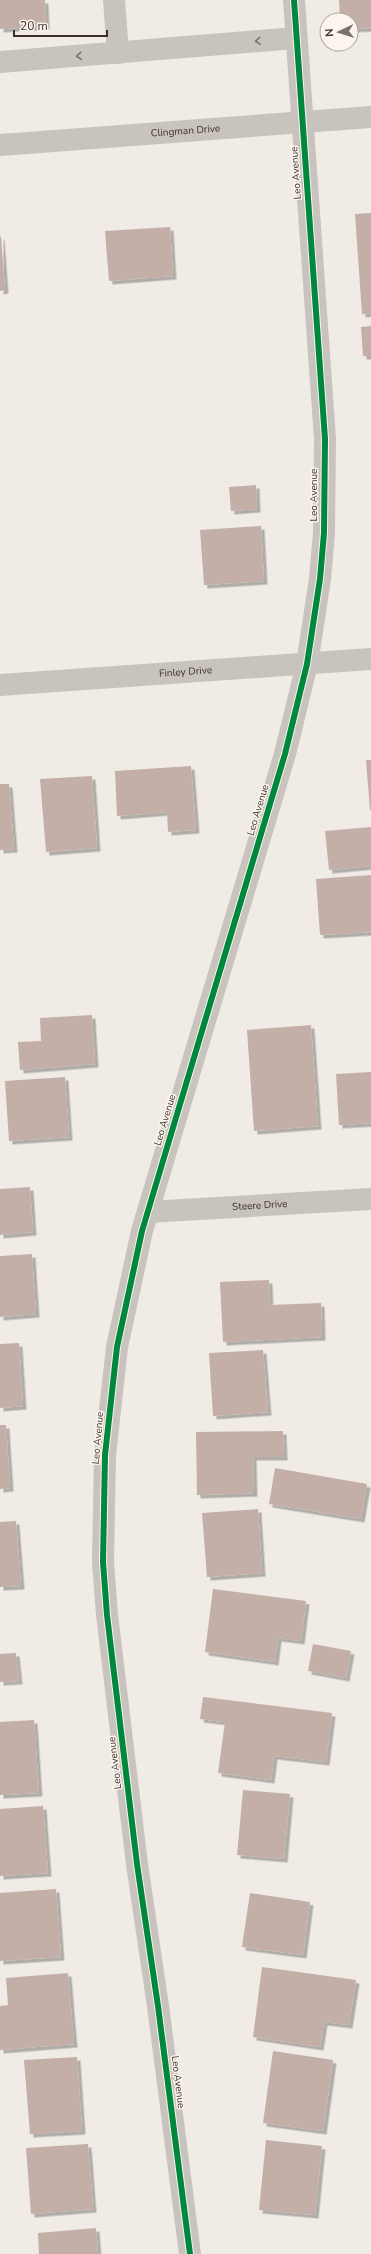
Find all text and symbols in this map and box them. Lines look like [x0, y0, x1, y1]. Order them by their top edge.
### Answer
scale bar [14, 12, 107, 38]
north arrow [319, 12, 359, 52]
text: 20 m [20, 18, 48, 34]
text: N [322, 28, 337, 37]
one-way arrow [255, 37, 261, 46]
one-way arrow [76, 51, 82, 60]
street label: Clingman Drive [150, 121, 221, 141]
street label: Leo Avenue [287, 146, 305, 200]
street label: Leo Avenue [307, 469, 321, 521]
street label: Finley Drive [159, 663, 213, 681]
street label: Leo Avenue [244, 783, 272, 837]
street label: Leo Avenue [151, 1093, 179, 1147]
street label: Steere Drive [232, 1197, 288, 1214]
street label: Leo Avenue [89, 1411, 107, 1465]
street label: Leo Avenue [105, 1736, 125, 1790]
street label: Leo Avenue [168, 2055, 188, 2109]

